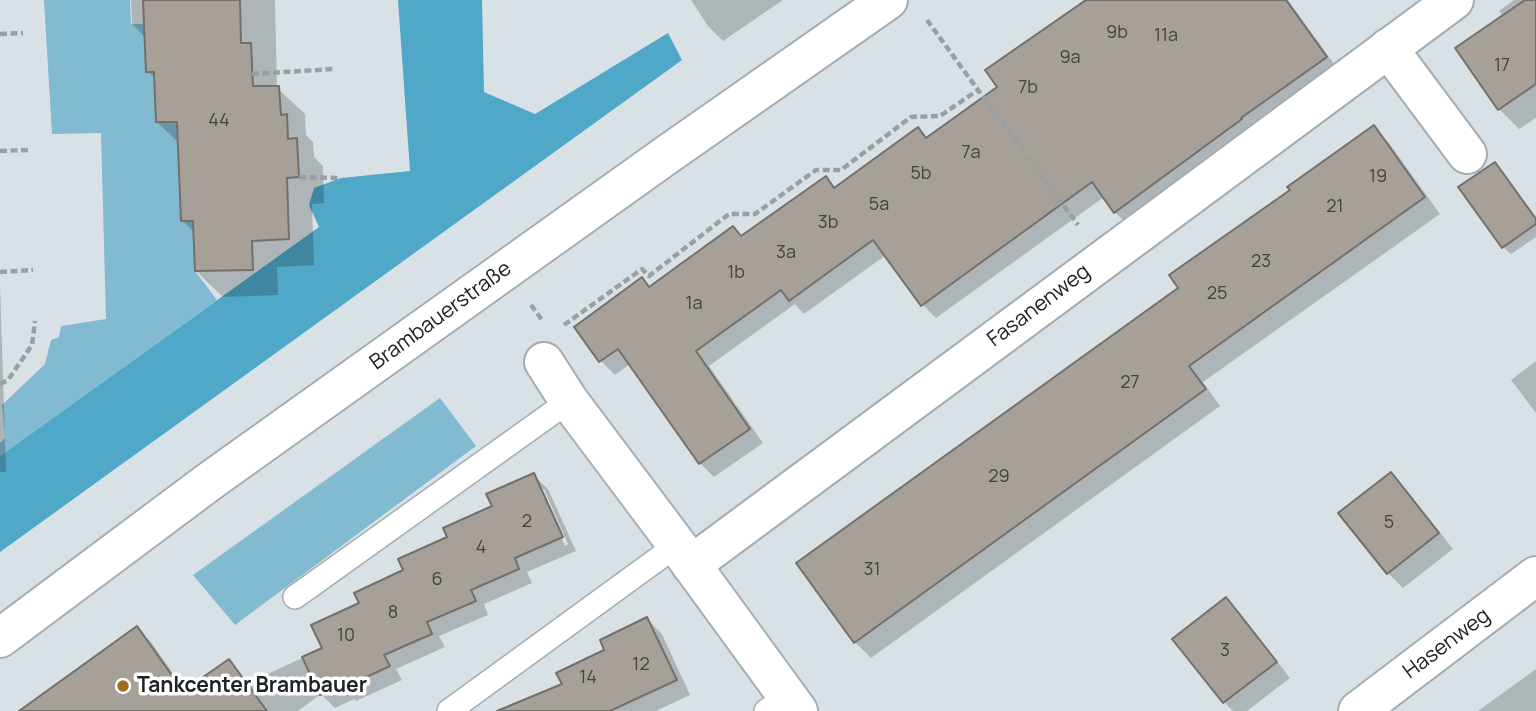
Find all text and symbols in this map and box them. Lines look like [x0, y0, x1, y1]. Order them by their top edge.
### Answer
house number: 9b [1106, 22, 1128, 44]
house number: 11a [1154, 25, 1178, 47]
house number: 9a [1059, 47, 1081, 69]
house number: 17 [1494, 55, 1510, 77]
house number: 7b [1018, 77, 1038, 99]
house number: 44 [208, 110, 230, 132]
house number: 7a [961, 142, 981, 164]
house number: 5b [910, 163, 932, 185]
house number: 19 [1369, 166, 1387, 188]
house number: 5a [869, 194, 889, 216]
house number: 21 [1326, 196, 1344, 218]
house number: 3b [818, 212, 838, 234]
house number: 3a [776, 242, 796, 264]
house number: 23 [1251, 251, 1271, 273]
street label: Brambauerstraße [365, 256, 517, 376]
street label: Fasanenweg [983, 259, 1095, 353]
house number: 1b [727, 262, 745, 284]
house number: 25 [1207, 283, 1227, 305]
house number: 1a [685, 293, 703, 315]
house number: 27 [1120, 372, 1140, 394]
house number: 29 [988, 466, 1010, 488]
house number: 2 [522, 511, 532, 533]
house number: 5 [1384, 512, 1394, 534]
house number: 4 [476, 537, 486, 559]
house number: 31 [864, 559, 880, 581]
house number: 6 [431, 569, 443, 591]
house number: 8 [388, 602, 398, 624]
street label: Hasenweg [1399, 603, 1495, 685]
house number: 10 [337, 625, 355, 647]
house number: 3 [1220, 640, 1230, 662]
house number: 12 [632, 654, 650, 676]
house number: 14 [579, 667, 597, 689]
place label: Tankcenter Brambauer [137, 673, 367, 699]
marker: Tankcenter Brambauer [115, 678, 131, 694]

